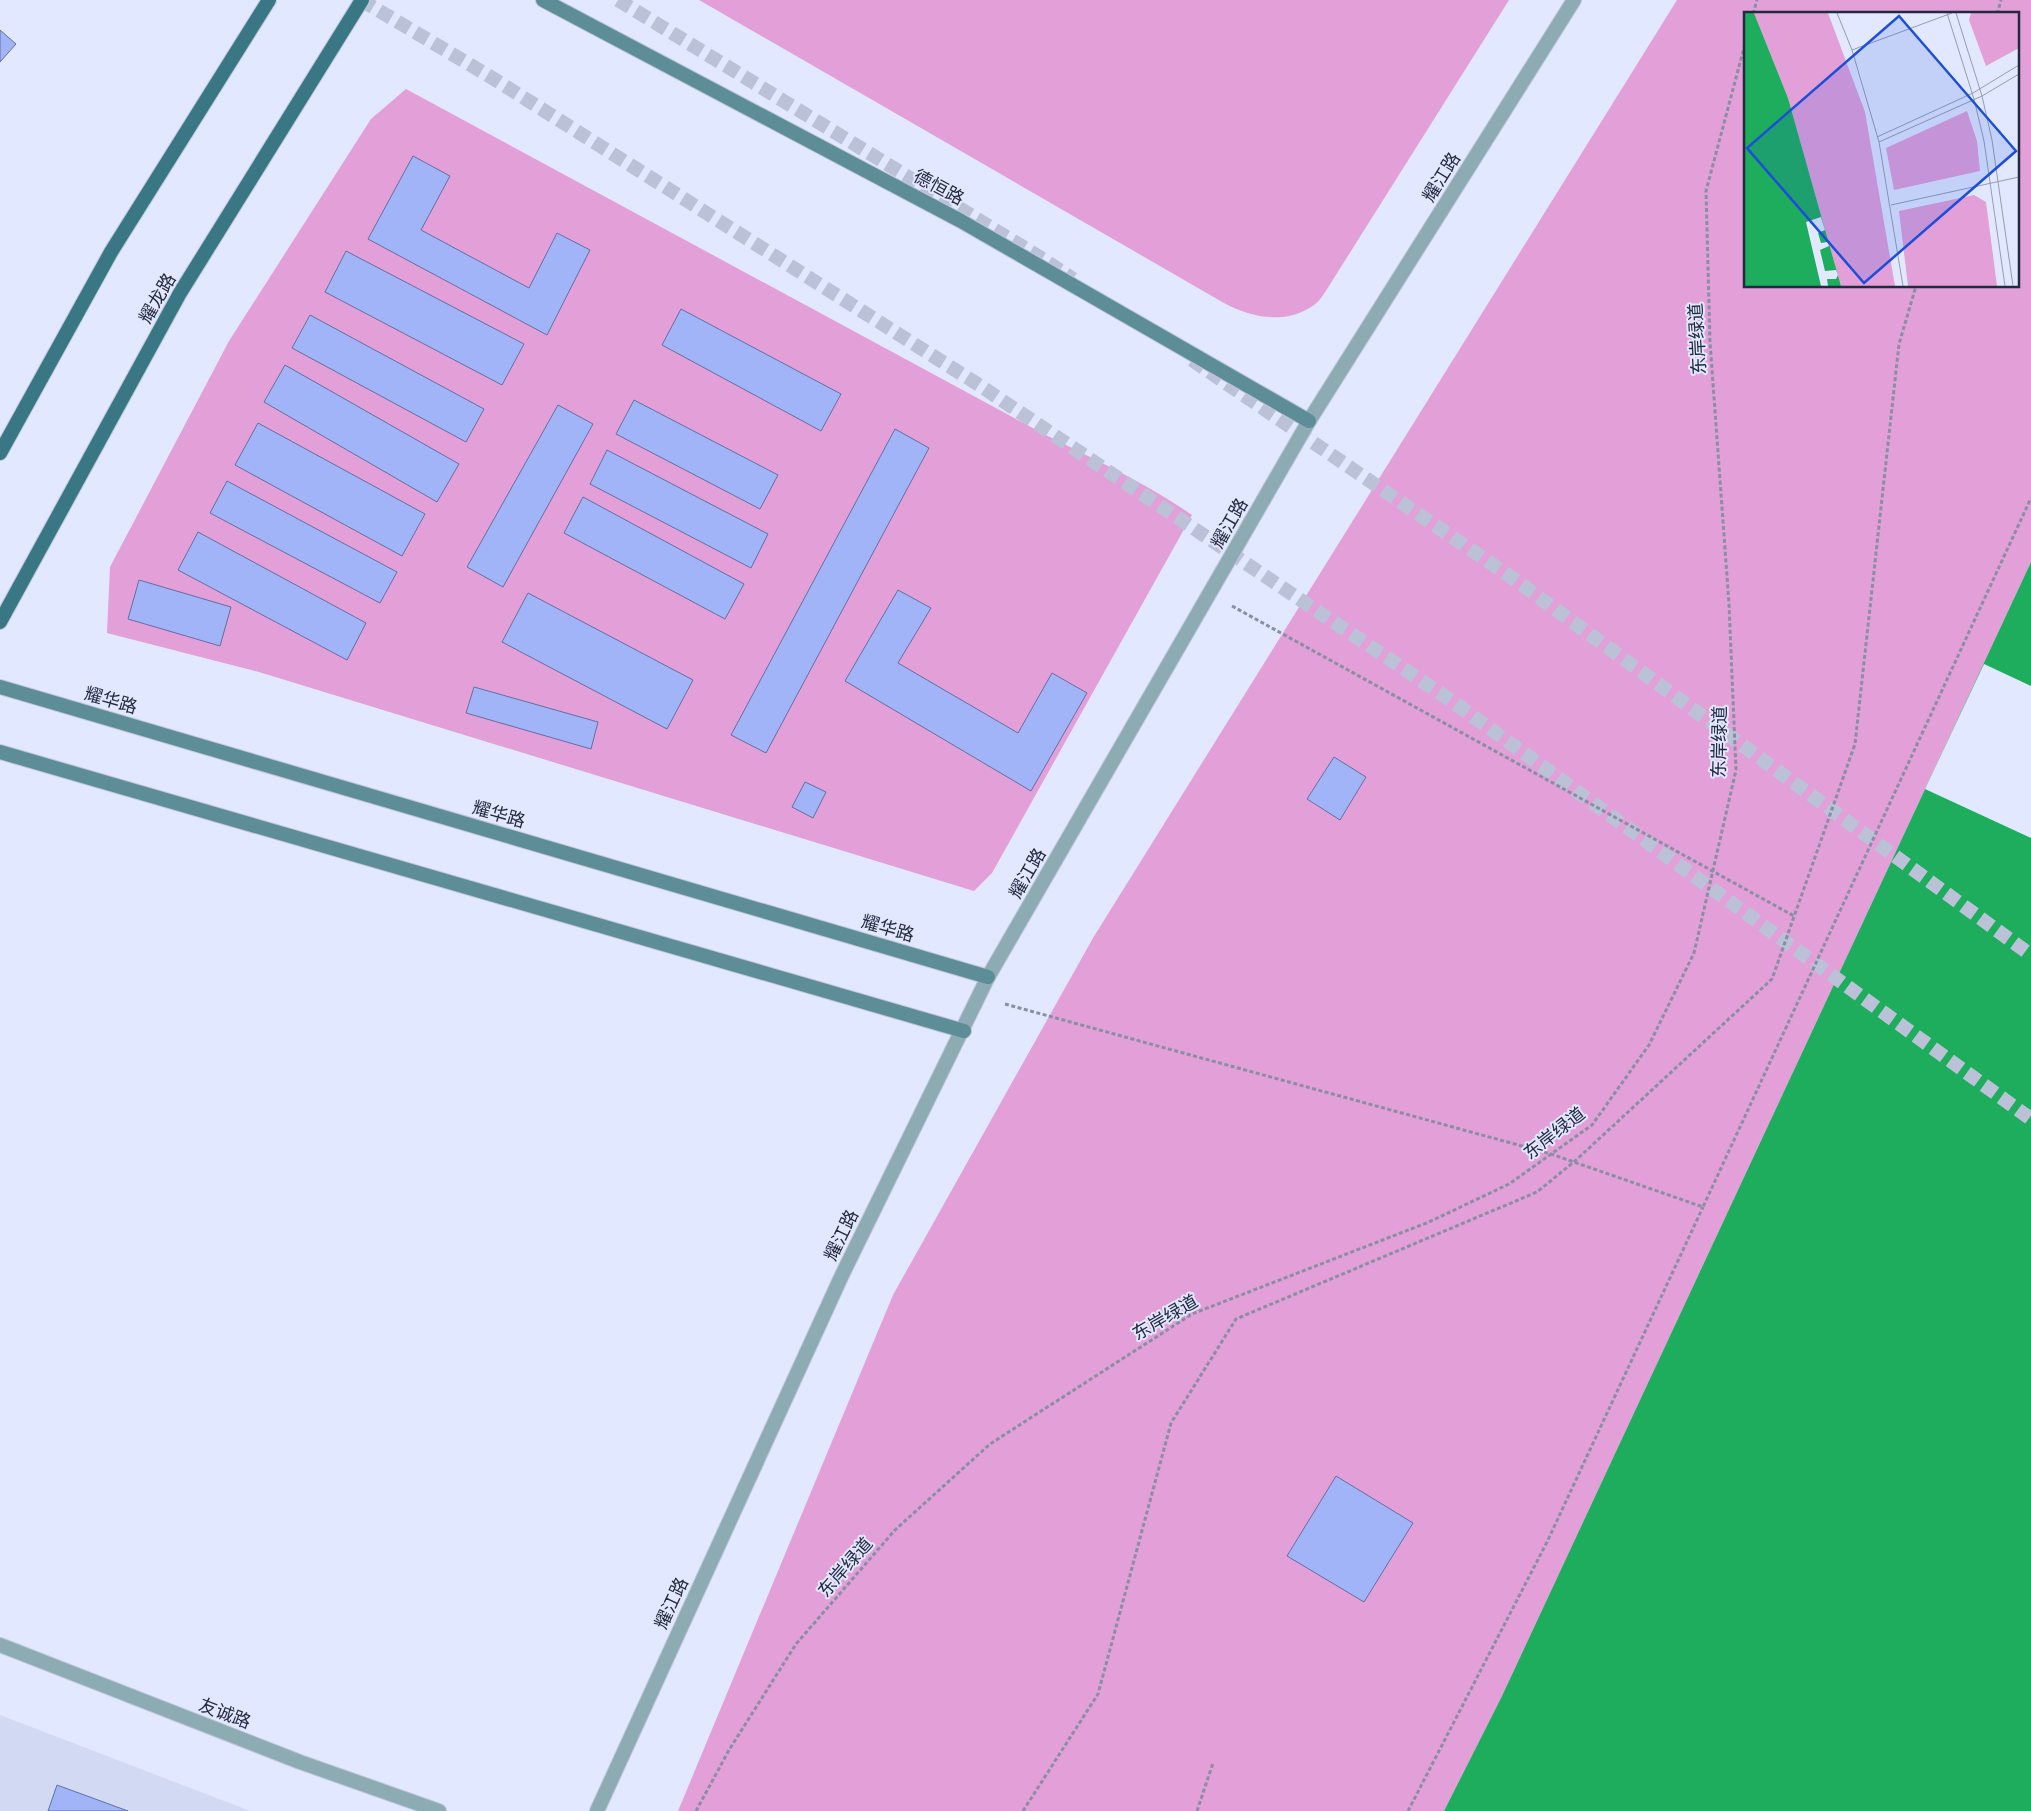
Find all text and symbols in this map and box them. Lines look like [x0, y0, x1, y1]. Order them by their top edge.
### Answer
inset map [1744, 12, 2018, 288]
street label: 耀江路 [1417, 148, 1465, 206]
street label: 德恒路 [910, 164, 968, 210]
street label: 耀龙路 [134, 269, 180, 327]
street label: 东岸绿道 [1684, 302, 1710, 376]
street label: 耀江路 [1206, 494, 1252, 552]
street label: 耀华路 [82, 682, 140, 718]
street label: 东岸绿道 [1707, 706, 1731, 778]
street label: 耀华路 [470, 796, 528, 832]
street label: 耀江路 [1004, 844, 1050, 902]
street label: 耀华路 [859, 910, 917, 946]
street label: 东岸绿道 [1519, 1102, 1589, 1164]
street label: 耀江路 [819, 1206, 863, 1264]
street label: 东岸绿道 [1128, 1289, 1202, 1345]
street label: 东岸绿道 [813, 1532, 877, 1602]
street label: 耀江路 [649, 1574, 693, 1632]
street label: 友诚路 [196, 1693, 254, 1733]

